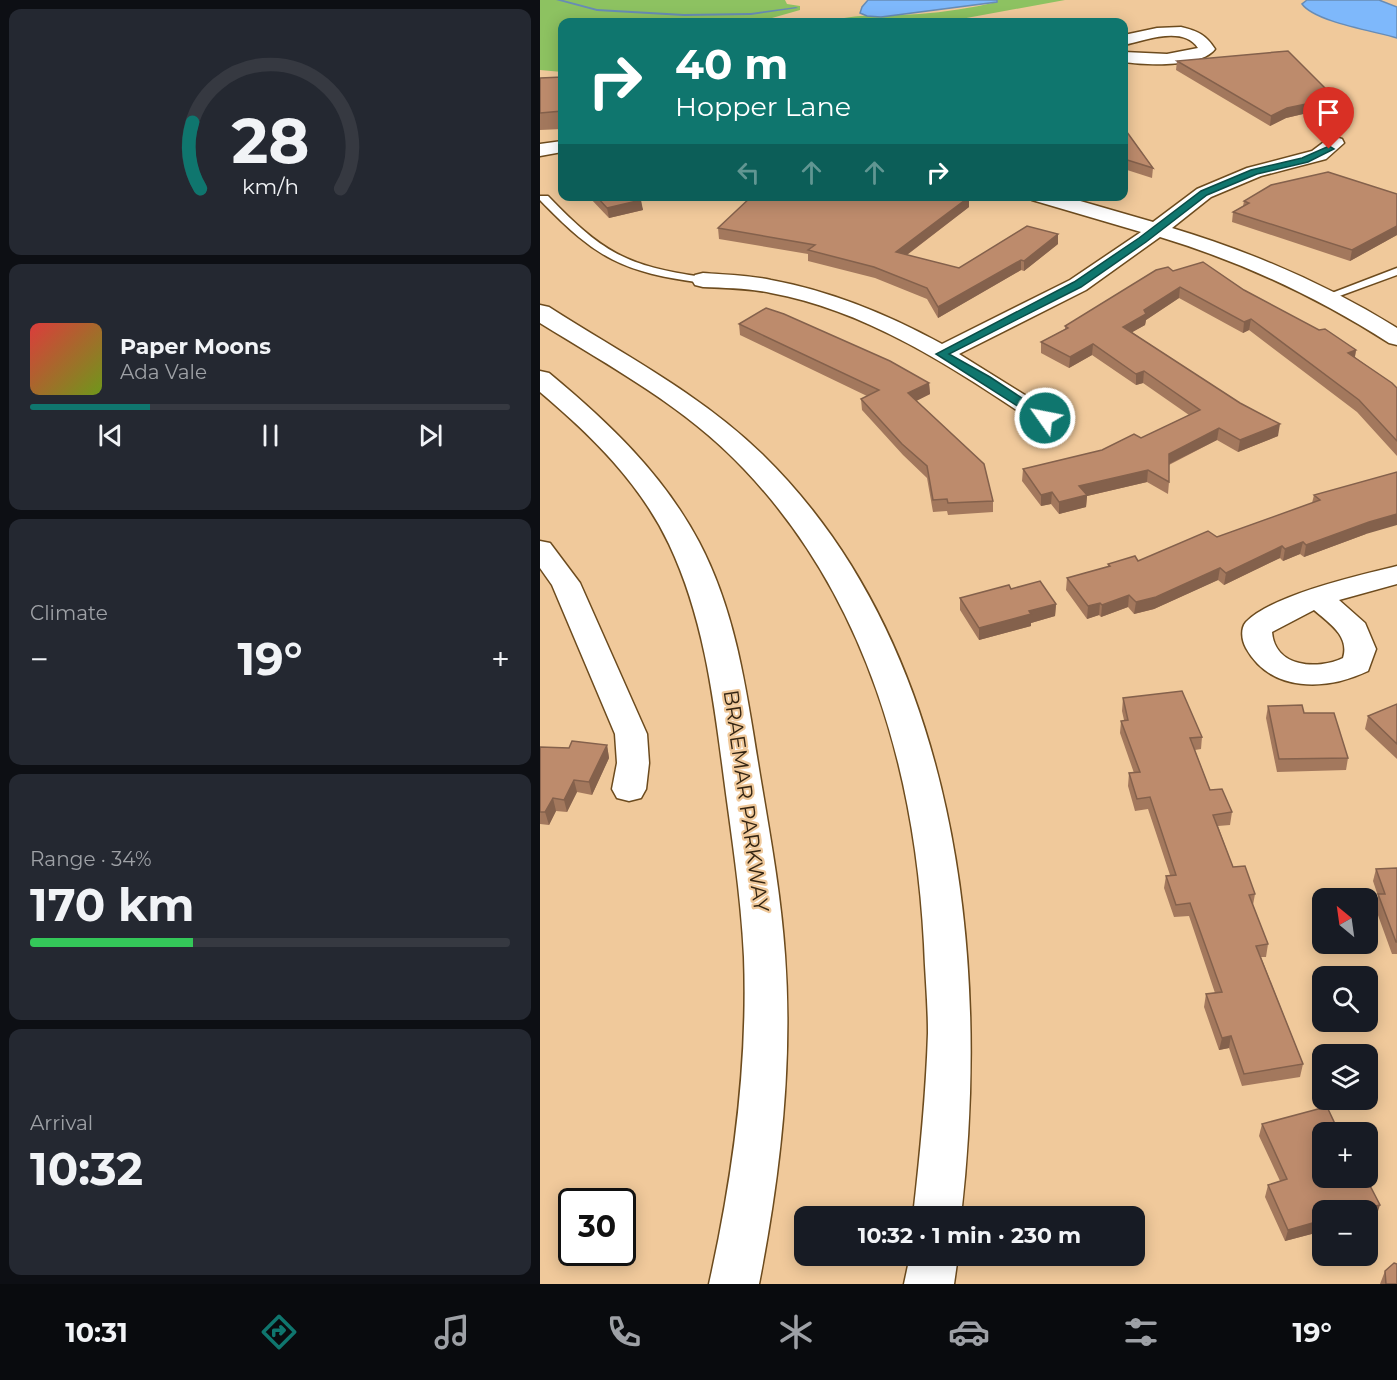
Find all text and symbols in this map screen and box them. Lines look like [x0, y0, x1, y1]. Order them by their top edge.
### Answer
text: 40 m [675, 38, 788, 90]
icon: right [576, 42, 654, 120]
pin [1303, 87, 1354, 149]
text: Hopper Lane [675, 90, 851, 123]
icon: arrive [1312, 96, 1345, 129]
text: 28 [231, 103, 309, 179]
icon: left [732, 156, 765, 189]
icon: ahead [795, 156, 828, 189]
icon: ahead [858, 156, 891, 189]
icon: right [921, 156, 954, 189]
text: km/h [241, 173, 299, 199]
text: Paper Moons [120, 333, 271, 360]
text: Ada Vale [120, 360, 207, 384]
position arrow [1013, 386, 1077, 450]
icon: previous [94, 419, 127, 452]
icon: pause [254, 419, 287, 452]
icon: next [414, 419, 447, 452]
text: Climate [30, 601, 108, 625]
text: 19° [237, 631, 303, 686]
text: − [30, 639, 49, 679]
text: + [491, 639, 510, 679]
street label: BRAEMAR PARKWAY [719, 688, 775, 914]
text: Range · 34% [30, 847, 151, 871]
text: 170 km [30, 877, 194, 932]
north arrow [1312, 888, 1378, 954]
map controls [1312, 888, 1378, 1266]
button: search [1312, 966, 1378, 1032]
button: layers [1312, 1044, 1378, 1110]
text: Arrival [30, 1111, 93, 1135]
button: + [1312, 1122, 1378, 1188]
text: 10:32 [30, 1141, 143, 1196]
speed limit sign: 30 [558, 1188, 636, 1266]
button: − [1312, 1200, 1378, 1266]
text: 10:32 · 1 min · 230 m [858, 1222, 1081, 1249]
icon: directions [258, 1311, 300, 1353]
icon: music [431, 1311, 473, 1353]
icon: phone [603, 1311, 645, 1353]
icon: climate [775, 1311, 817, 1353]
icon: car [948, 1311, 990, 1353]
icon: filters [1120, 1311, 1162, 1353]
text: 10:31 [65, 1316, 128, 1349]
text: 19° [1293, 1316, 1332, 1349]

